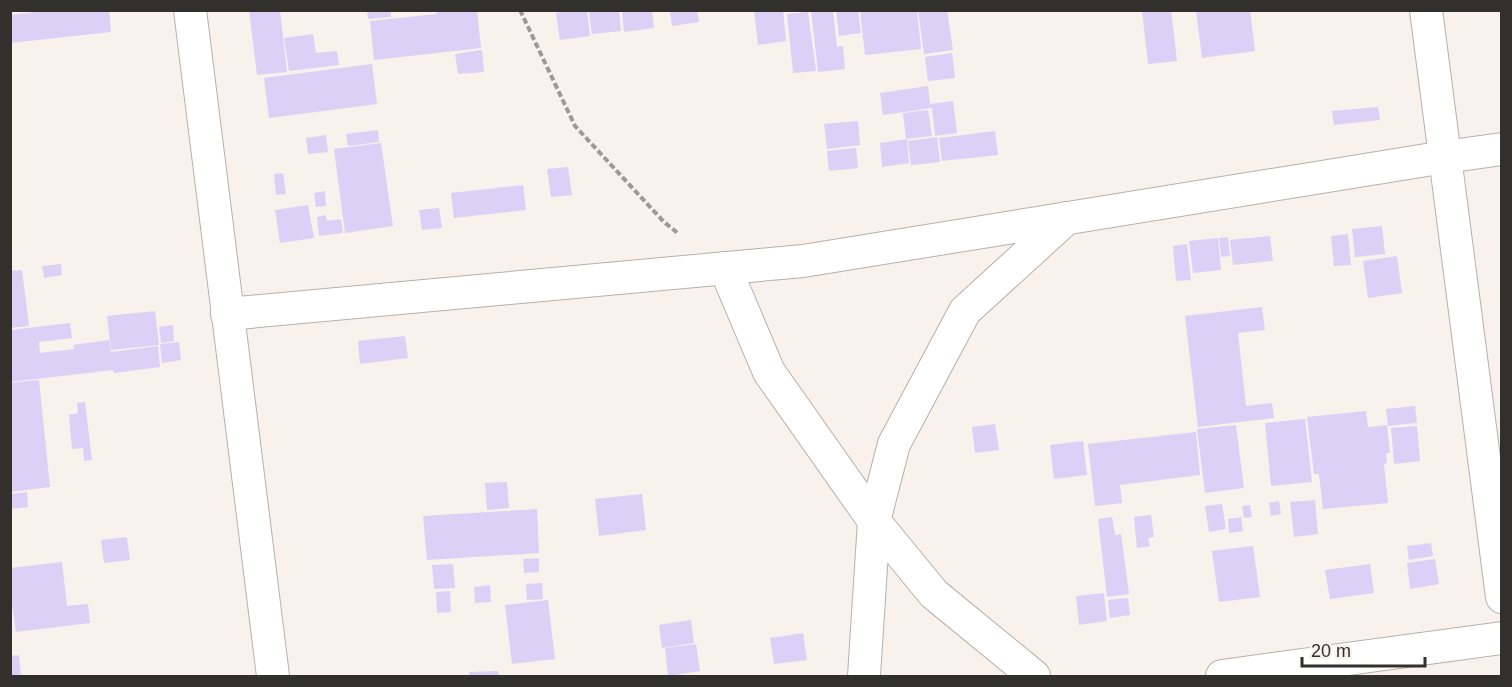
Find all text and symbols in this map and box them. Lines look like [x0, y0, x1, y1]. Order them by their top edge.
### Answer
scale bar [1302, 630, 1425, 668]
text: 20 m [1311, 641, 1351, 661]

